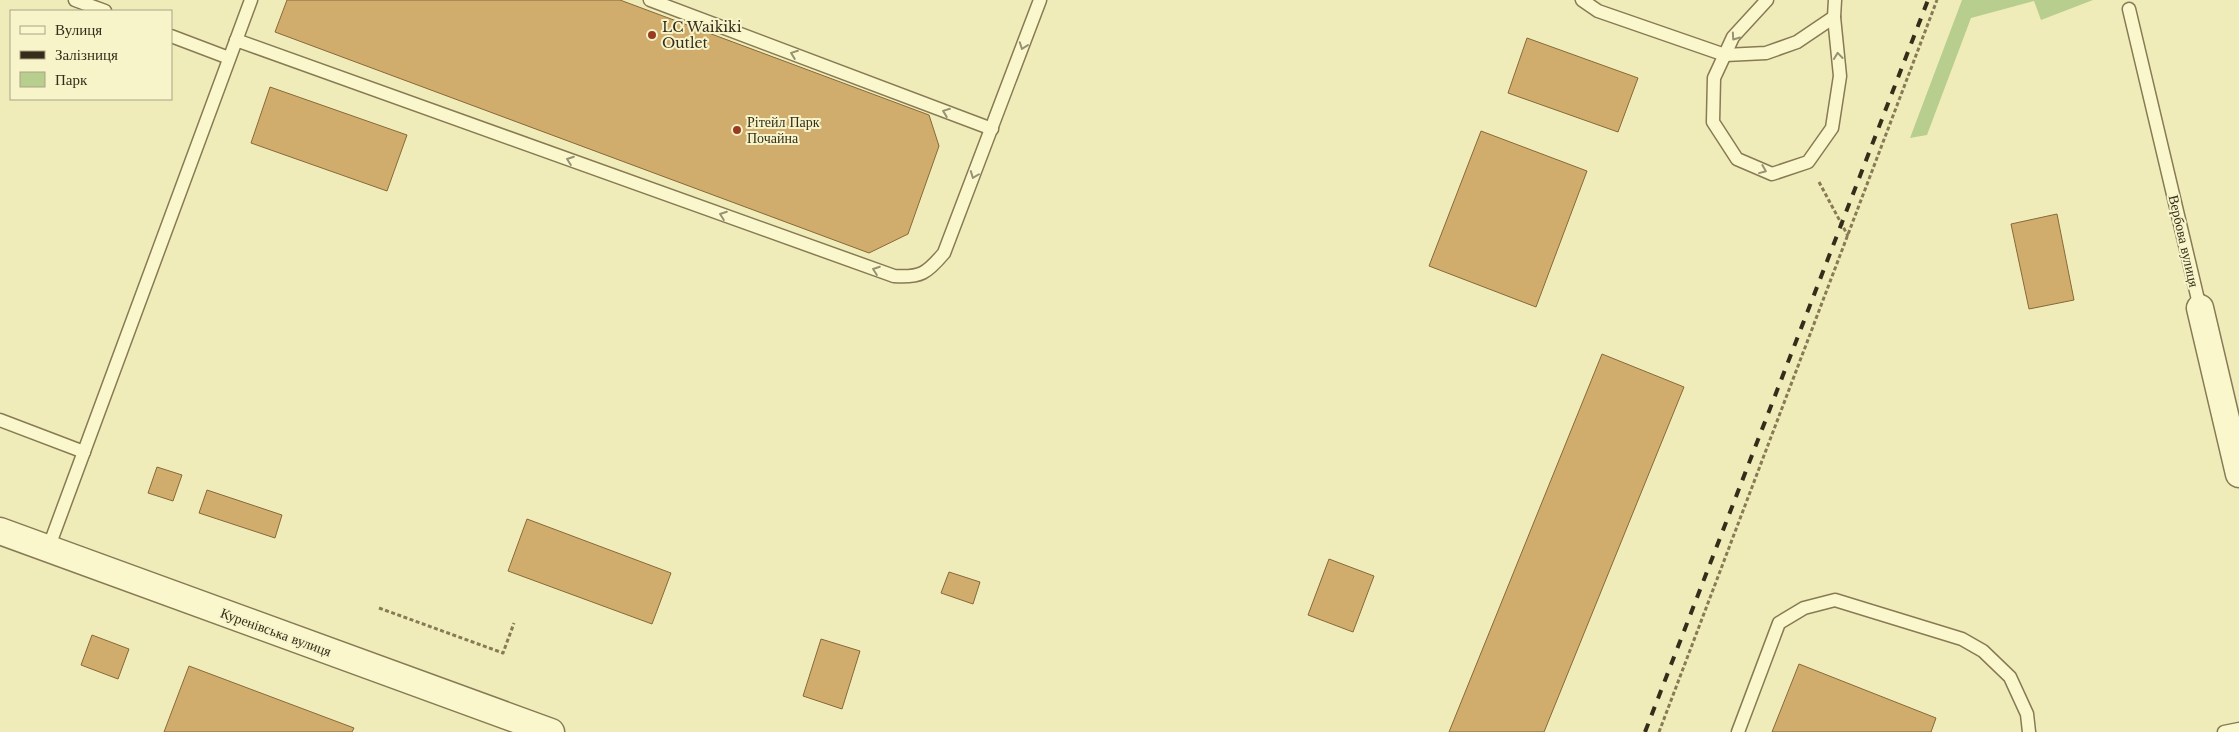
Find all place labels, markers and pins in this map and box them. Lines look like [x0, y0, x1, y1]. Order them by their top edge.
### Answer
place label: LC Waikiki Outlet [662, 18, 742, 52]
marker: LC Waikiki Outlet [646, 29, 658, 41]
place label: Рітейл Парк Почайна [747, 113, 820, 147]
marker: Рітейл Парк Почайна [731, 124, 743, 136]

